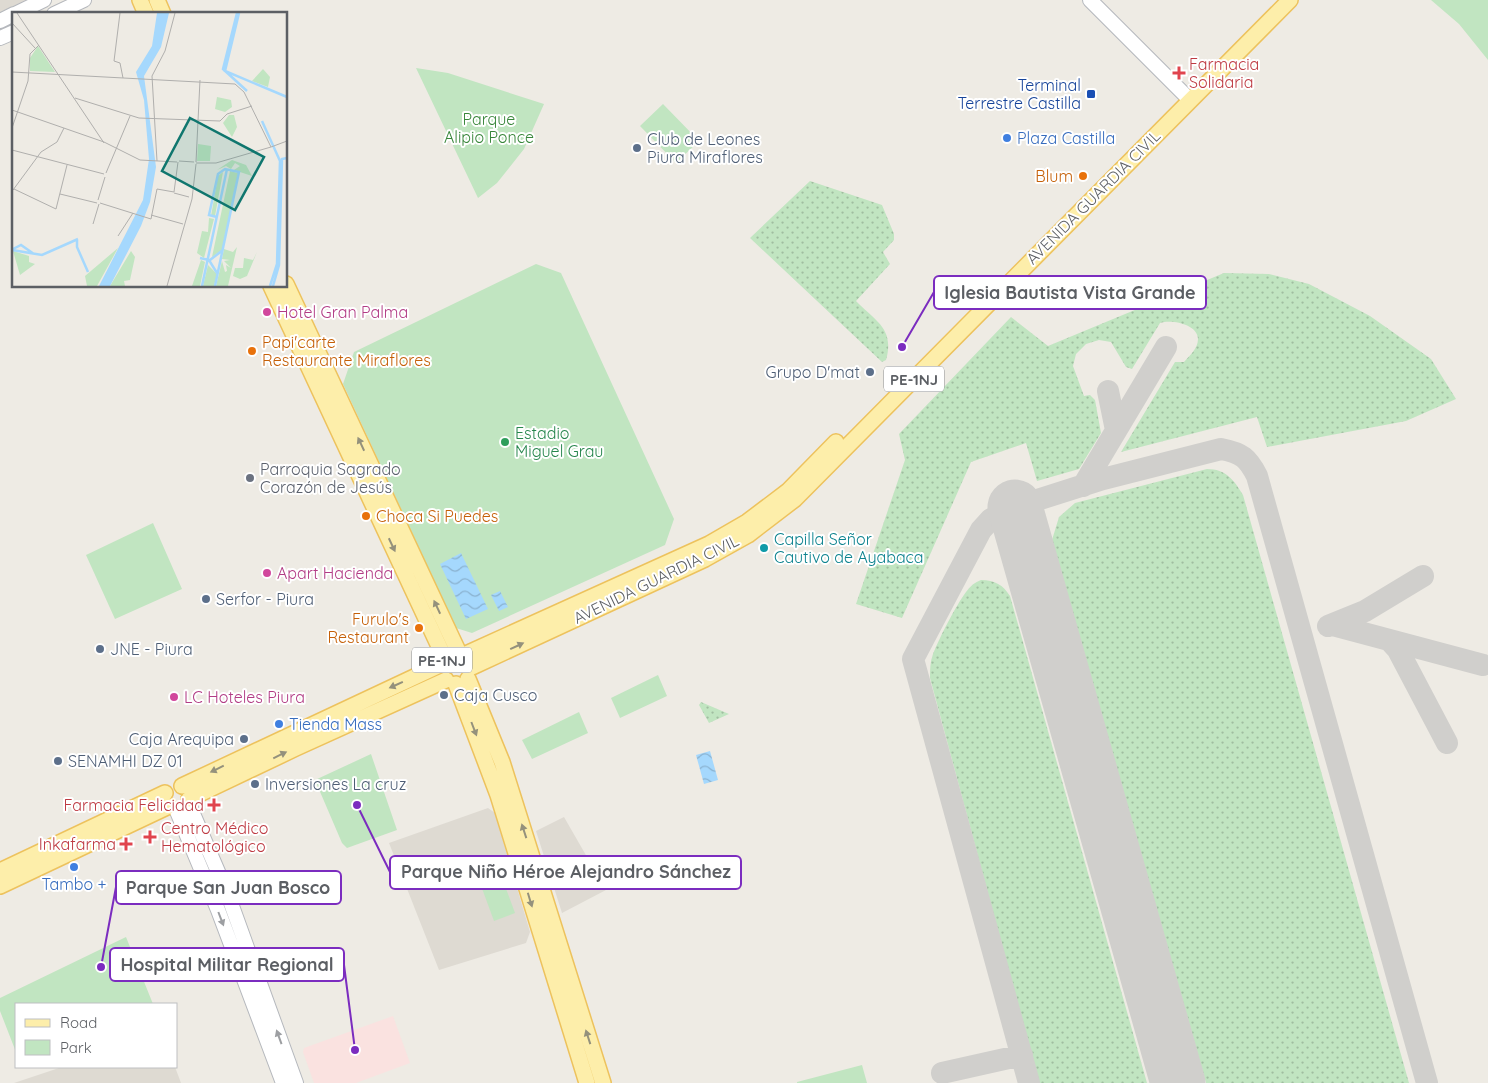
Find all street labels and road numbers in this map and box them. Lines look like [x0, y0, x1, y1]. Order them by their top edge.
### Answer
street label: AVENIDA GUARDIA CIVIL [1022, 125, 1165, 268]
road number: PE-1NJ [884, 366, 944, 392]
street label: AVENIDA GUARDIA CIVIL [570, 530, 742, 628]
road number: PE-1NJ [412, 648, 472, 672]

